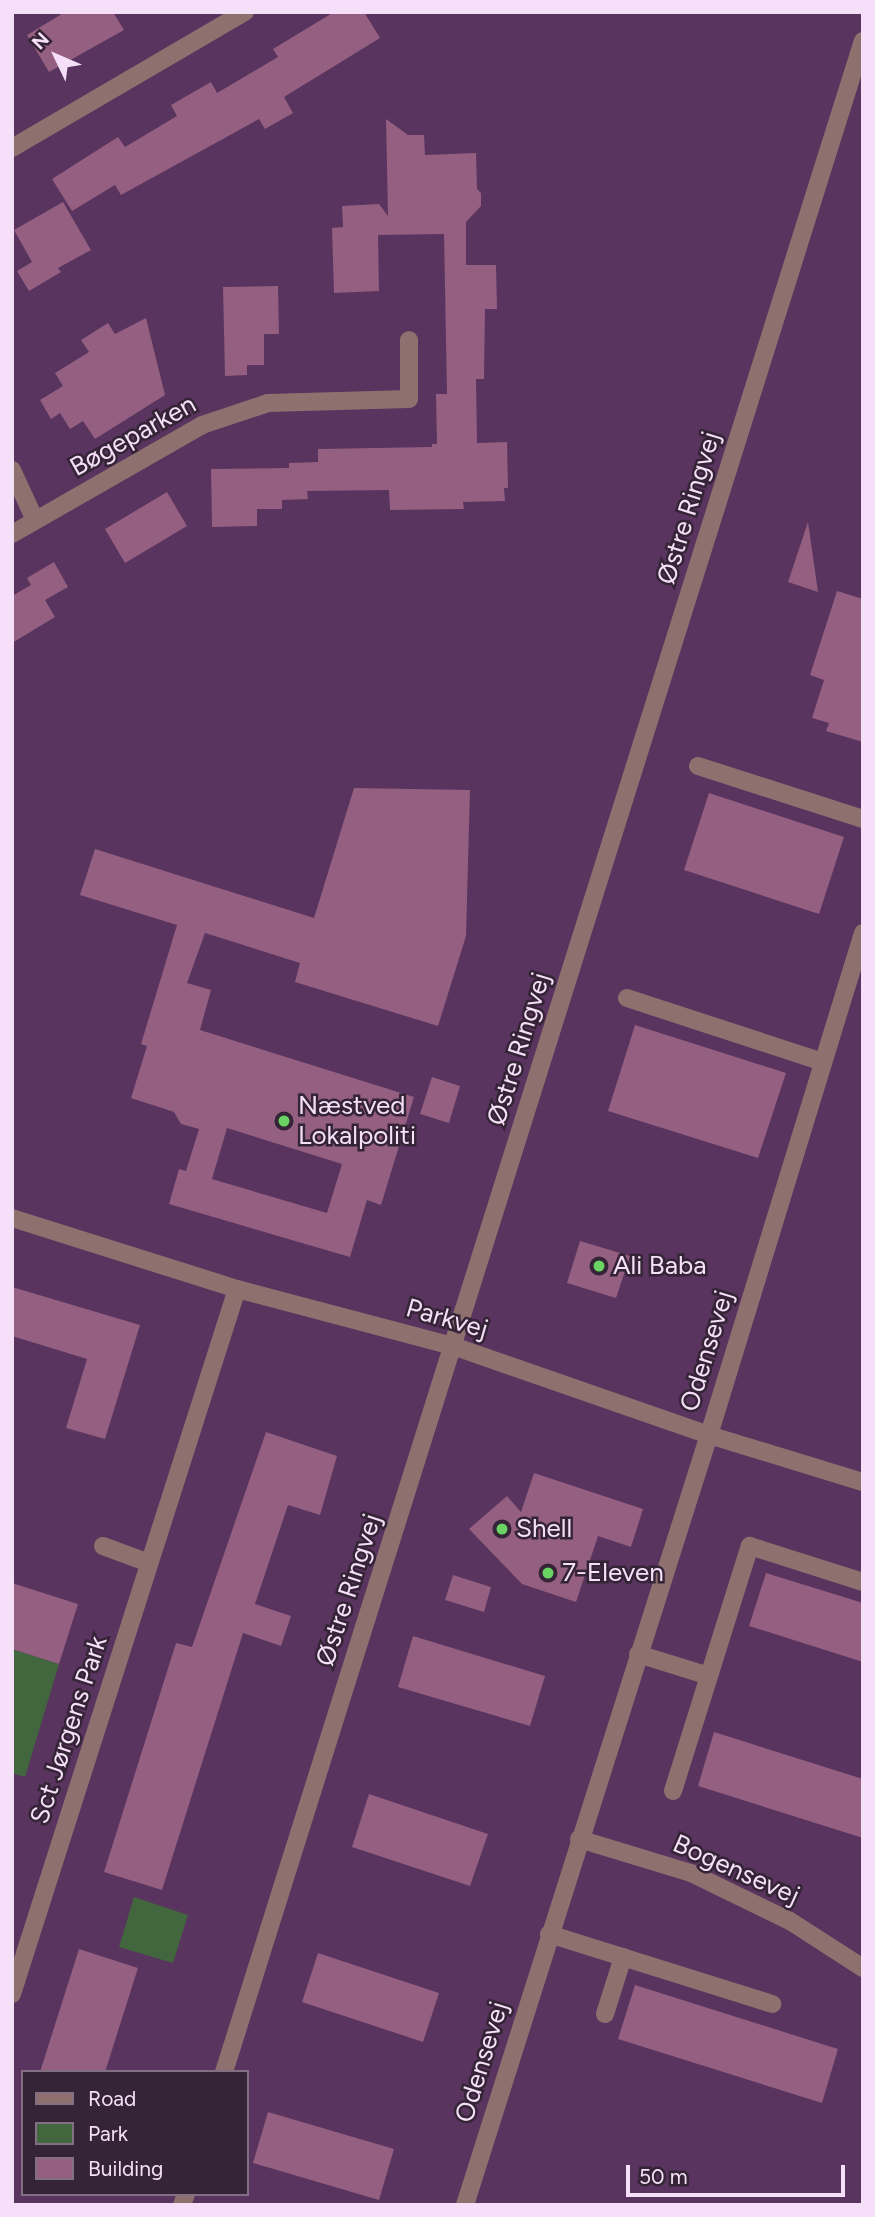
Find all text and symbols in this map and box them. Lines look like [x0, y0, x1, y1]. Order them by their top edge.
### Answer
north arrow [21, 21, 91, 91]
text: N [27, 28, 54, 54]
street label: Bøgeparken [65, 389, 201, 483]
street label: Østre Ringvej [651, 428, 727, 588]
street label: Østre Ringvej [481, 969, 557, 1129]
place label: Næstved Lokalpoliti [298, 1090, 416, 1152]
marker: Næstved Lokalpoliti [276, 1113, 292, 1129]
place label: Ali Baba [613, 1250, 706, 1282]
marker: Ali Baba [591, 1258, 607, 1274]
street label: Odensevej [674, 1287, 740, 1415]
street label: Parkvej [402, 1292, 492, 1346]
street label: Østre Ringvej [310, 1510, 388, 1670]
place label: Shell [516, 1513, 572, 1545]
marker: Shell [494, 1521, 510, 1537]
place label: 7-Eleven [562, 1557, 664, 1589]
marker: 7-Eleven [540, 1565, 556, 1581]
street label: Sct Jørgens Park [24, 1632, 114, 1828]
street label: Bogensevej [668, 1828, 804, 1912]
street label: Odensevej [449, 1998, 515, 2126]
legend [21, 2070, 248, 2196]
text: Road [88, 2086, 136, 2111]
text: Park [88, 2121, 128, 2146]
scale bar [630, 2150, 849, 2194]
text: Building [88, 2156, 163, 2181]
text: 50 m [639, 2164, 688, 2189]

